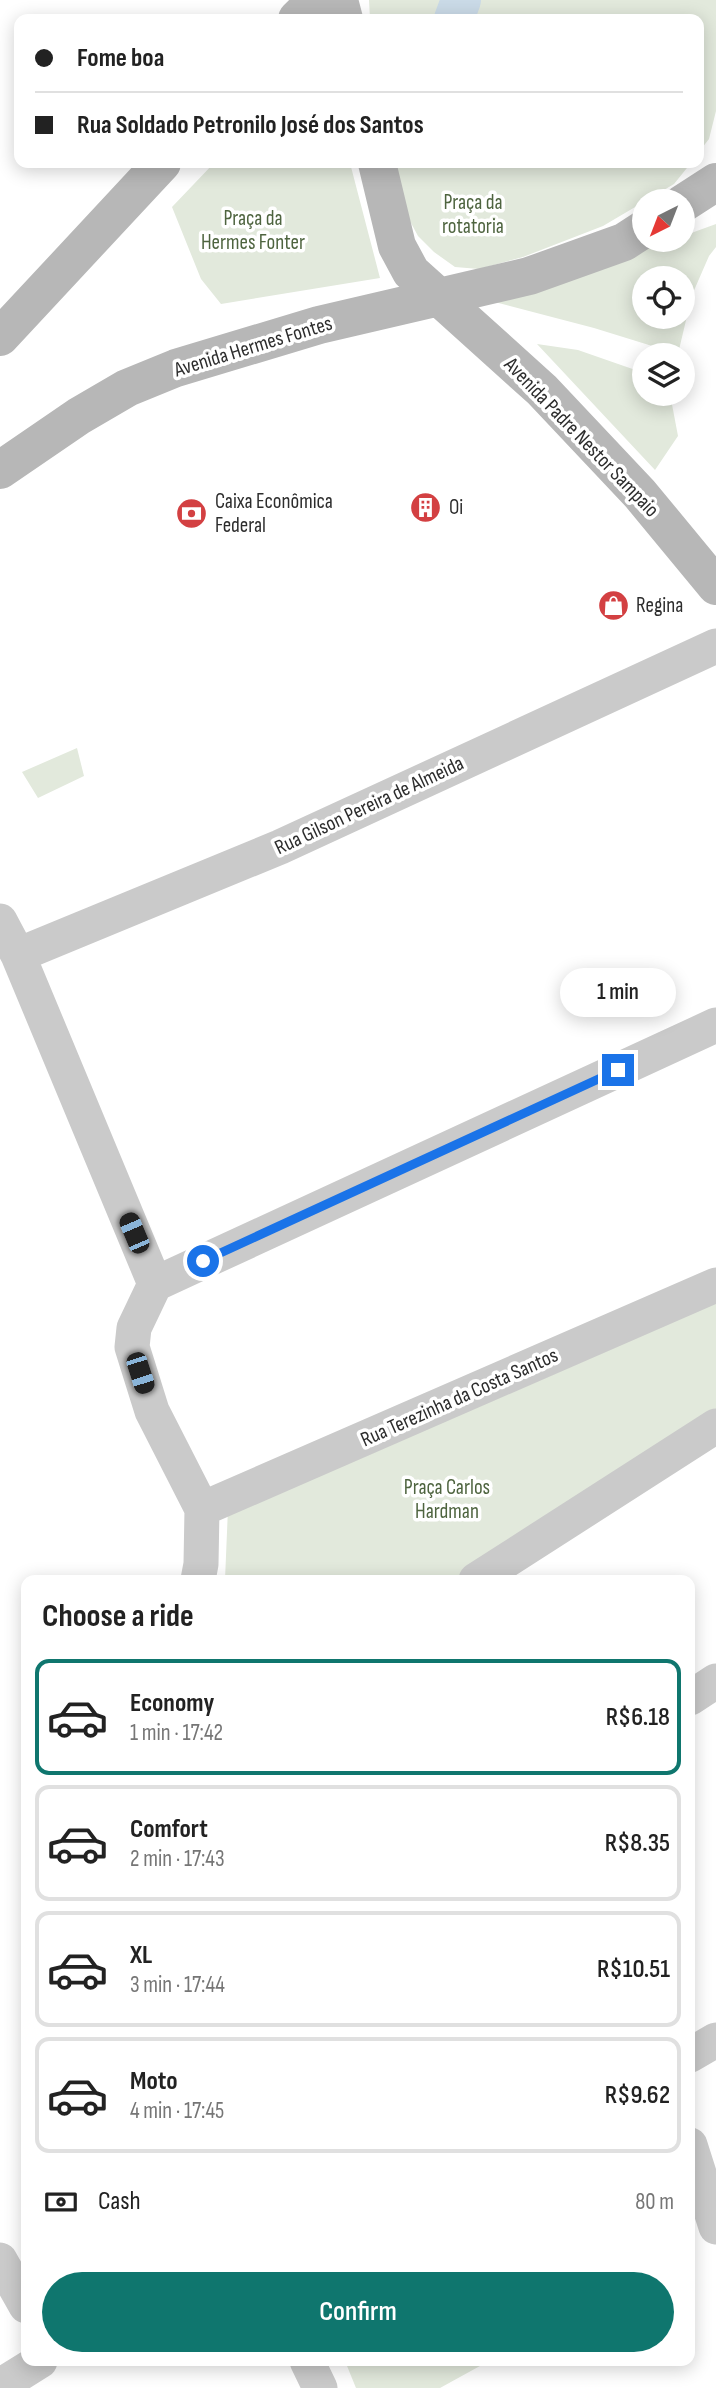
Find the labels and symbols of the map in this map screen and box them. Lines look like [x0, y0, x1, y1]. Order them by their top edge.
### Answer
north arrow [632, 189, 695, 252]
park label: Praça da rotatoria [442, 190, 504, 239]
park label: Praça da Hermes Fonter [201, 206, 305, 255]
street label: Avenida Hermes Fontes [170, 311, 335, 383]
street label: Avenida Padre Nestor Sampaio [498, 352, 664, 522]
place label: Caixa Econômica Federal [215, 489, 333, 538]
building icon: Oi [409, 490, 443, 524]
place label: Oi [449, 495, 463, 520]
bank icon: Caixa Econômica Federal [175, 496, 209, 530]
shop icon: Regina [596, 588, 630, 622]
place label: Regina [636, 593, 683, 618]
street label: Rua Gilson Pereira de Almeida [271, 751, 468, 860]
callout: 1 min [560, 968, 676, 1018]
route end [602, 1054, 634, 1086]
car [117, 1210, 152, 1256]
route start [187, 1245, 219, 1277]
street label: Rua Terezinha da Costa Santos [357, 1343, 562, 1452]
car [124, 1350, 157, 1396]
park label: Praça Carlos Hardman [404, 1475, 490, 1524]

